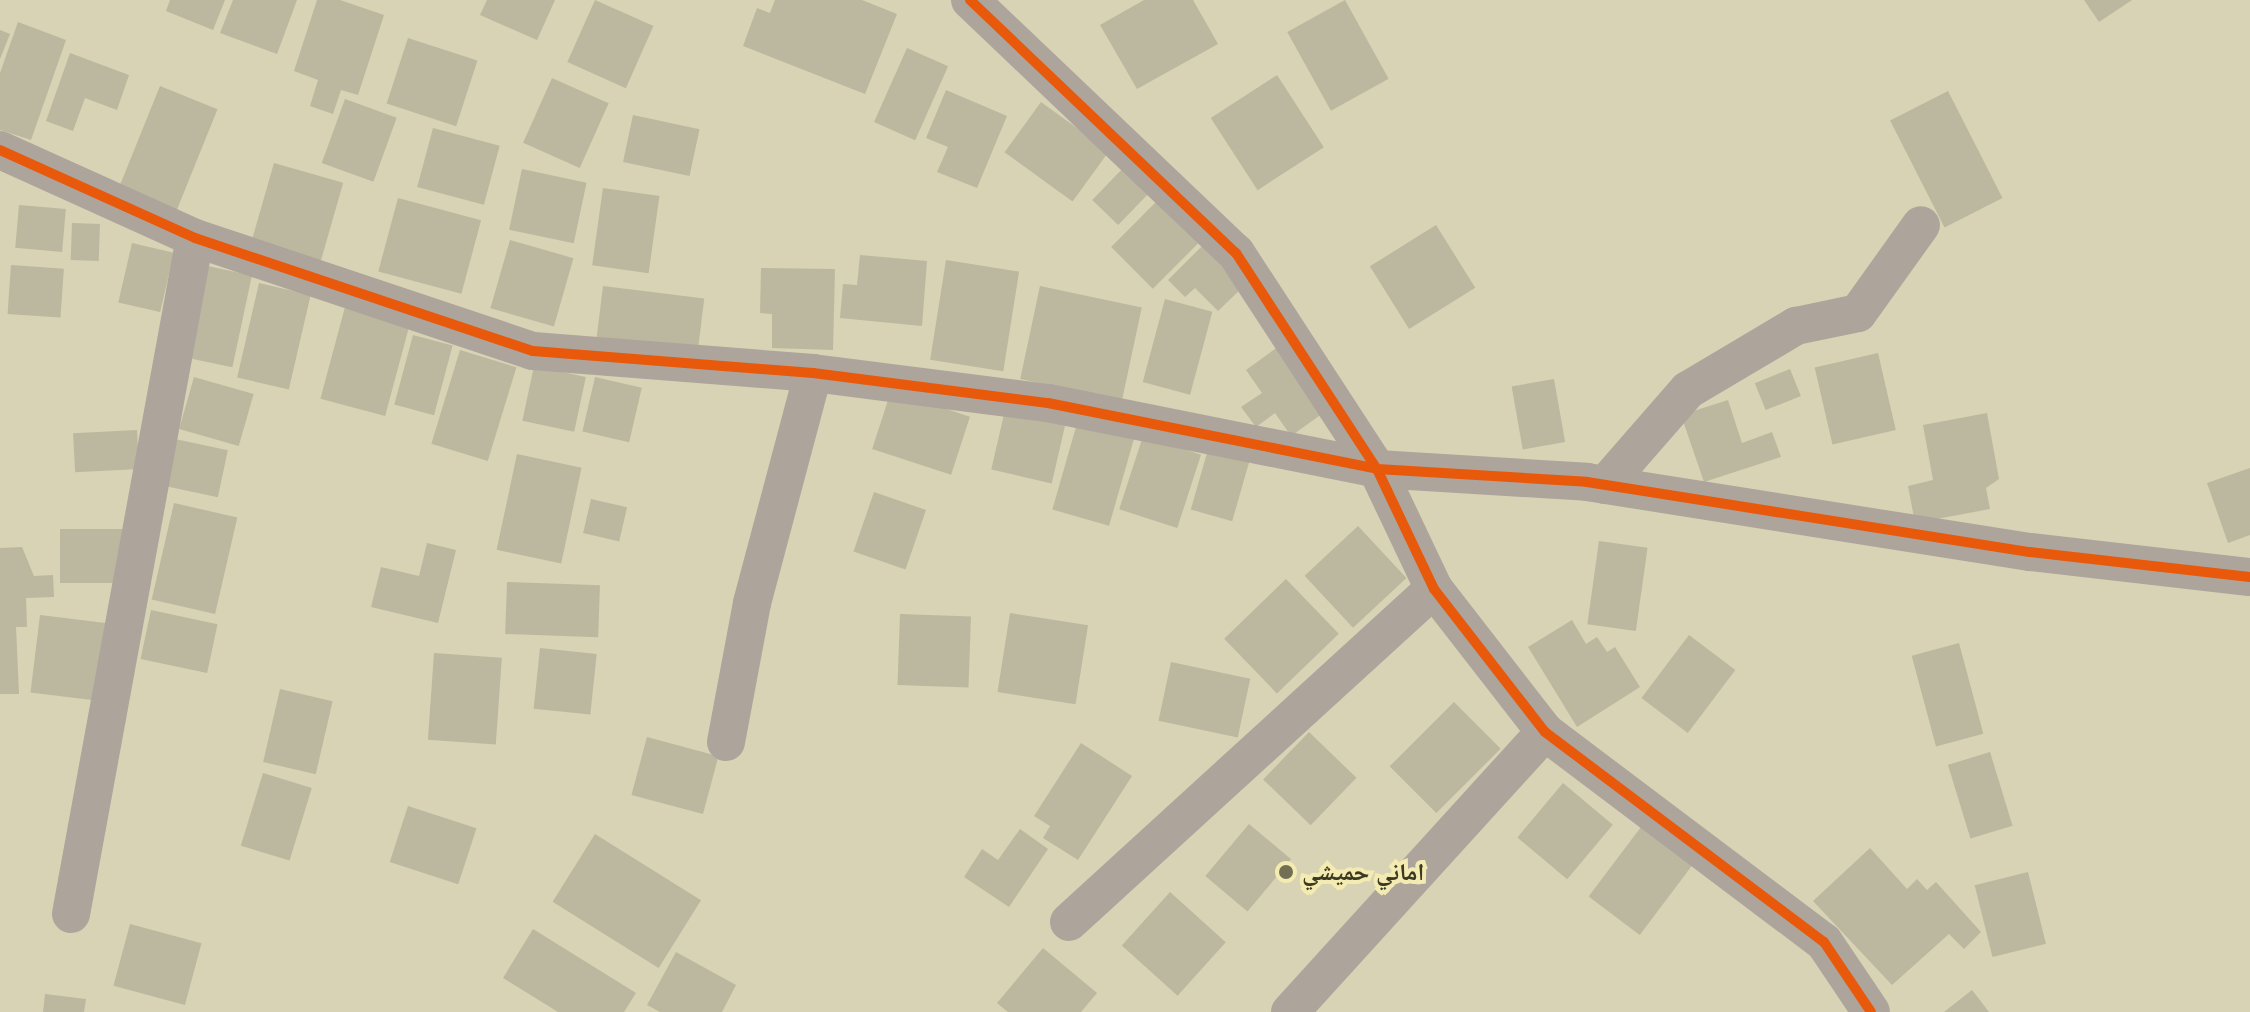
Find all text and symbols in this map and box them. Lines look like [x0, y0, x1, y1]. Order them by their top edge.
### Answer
place label: اماني حميشي [1302, 858, 1424, 886]
marker: اماني حميشي [1277, 863, 1295, 881]

